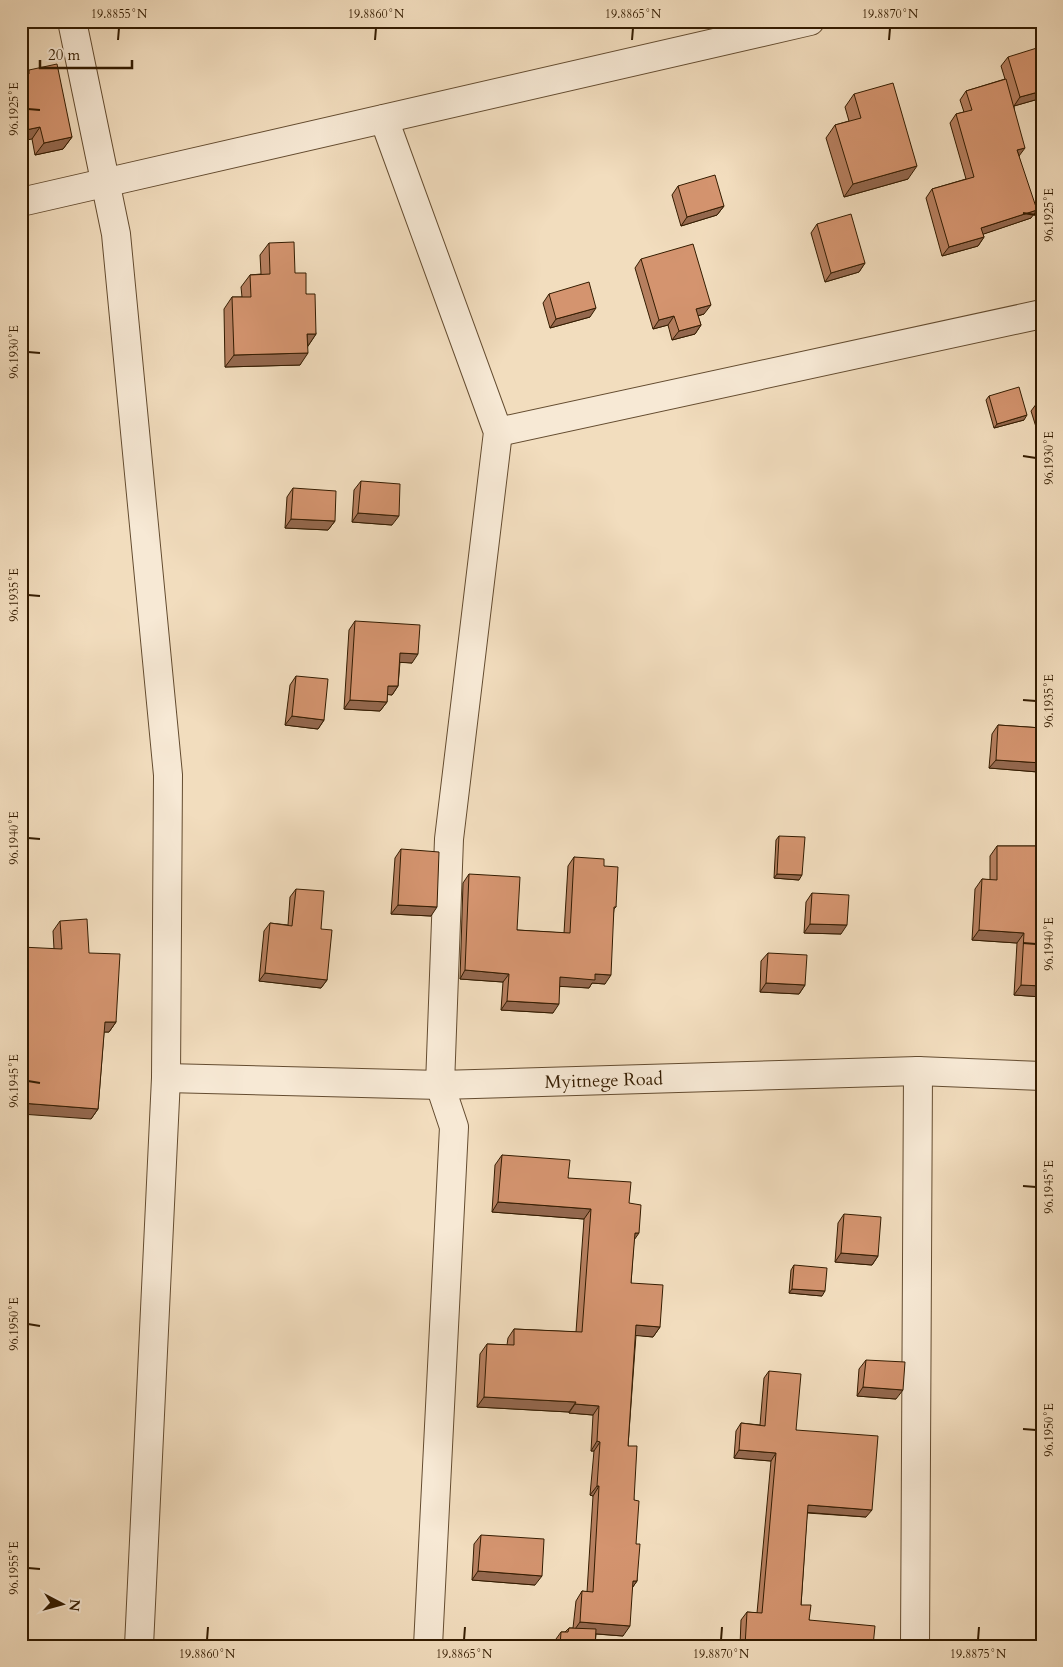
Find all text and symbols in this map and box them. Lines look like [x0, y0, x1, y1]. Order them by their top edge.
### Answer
text: 19.8855°N [91, 6, 148, 22]
text: 19.8860°N [348, 6, 405, 22]
text: 19.8865°N [605, 6, 662, 22]
text: 19.8870°N [862, 6, 919, 22]
scale bar [40, 38, 132, 70]
text: 20 m [48, 45, 80, 65]
text: 96.1925°E [6, 82, 22, 136]
text: 96.1925°E [1041, 188, 1057, 242]
text: 96.1930°E [6, 325, 22, 379]
text: 96.1930°E [1041, 431, 1057, 485]
text: 96.1935°E [6, 568, 22, 622]
text: 96.1935°E [1041, 674, 1057, 728]
text: 96.1940°E [6, 811, 22, 865]
text: 96.1940°E [1041, 917, 1057, 971]
text: 96.1945°E [6, 1054, 22, 1108]
street label: Myitnege Road [544, 1066, 664, 1094]
text: 96.1945°E [1041, 1160, 1057, 1214]
text: 96.1950°E [6, 1297, 22, 1351]
text: 96.1950°E [1041, 1403, 1057, 1457]
text: 96.1955°E [6, 1541, 22, 1595]
north arrow [38, 1580, 88, 1630]
text: N [64, 1598, 85, 1612]
text: 19.8860°N [179, 1646, 236, 1662]
text: 19.8865°N [436, 1646, 493, 1662]
text: 19.8870°N [693, 1646, 750, 1662]
text: 19.8875°N [950, 1646, 1007, 1662]

